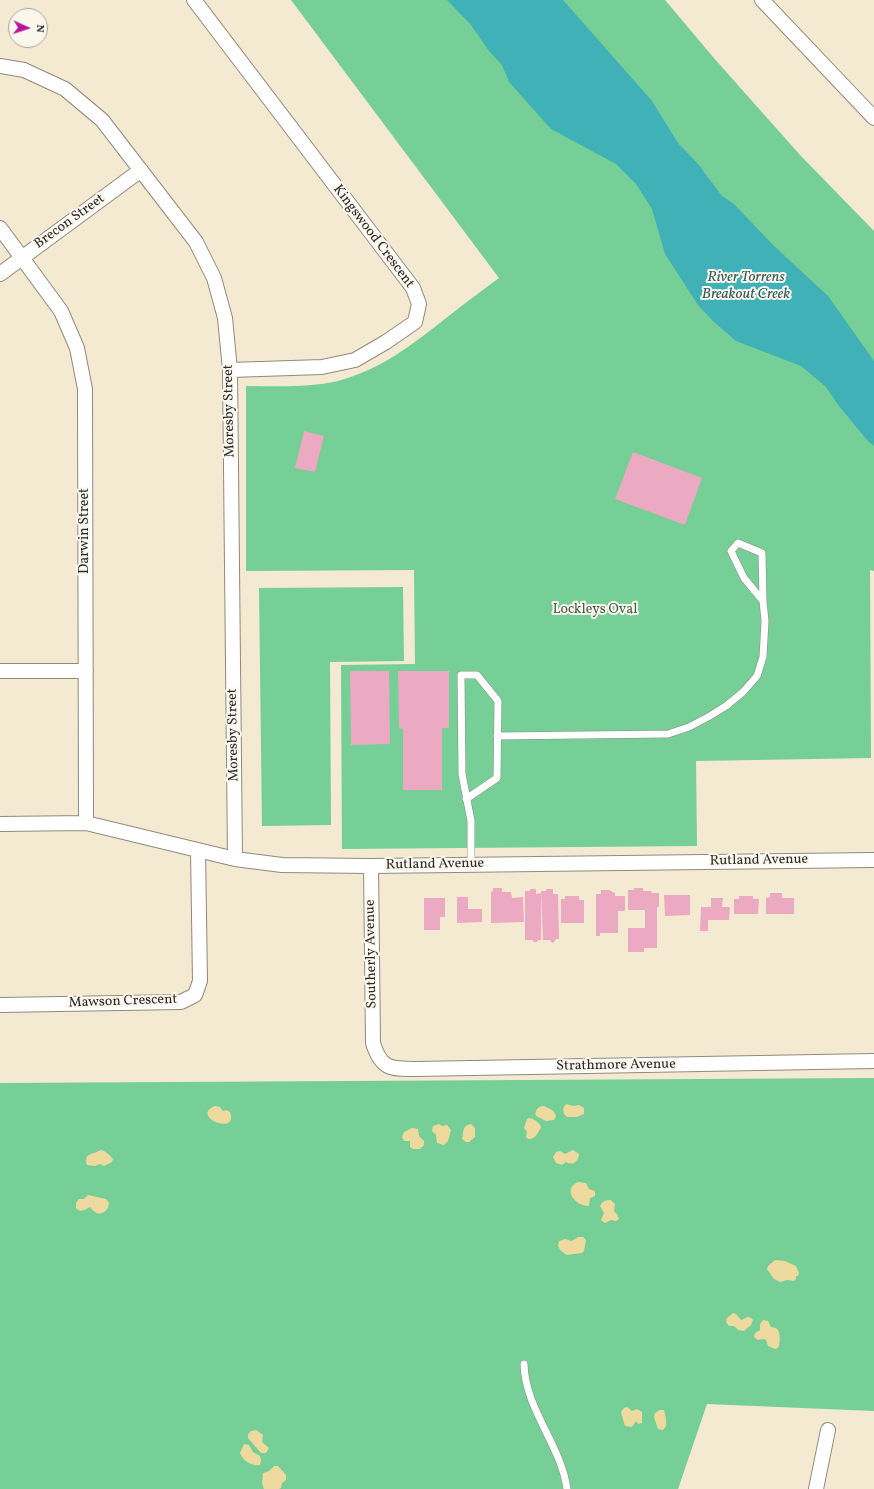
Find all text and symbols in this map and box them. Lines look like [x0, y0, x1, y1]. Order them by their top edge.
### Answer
north arrow [8, 8, 48, 48]
text: N [32, 24, 47, 33]
street label: Kingswood Crescent [329, 182, 417, 292]
street label: Brecon Street [32, 191, 108, 253]
water label: River Torrens Breakout Creek [702, 269, 790, 304]
street label: Moresby Street [221, 364, 239, 458]
street label: Darwin Street [77, 488, 93, 574]
park label: Lockleys Oval [553, 602, 637, 618]
street label: Moresby Street [225, 688, 243, 782]
street label: Rutland Avenue [710, 852, 808, 870]
street label: Rutland Avenue [386, 856, 484, 874]
street label: Southerly Avenue [363, 899, 381, 1009]
street label: Mawson Crescent [68, 992, 178, 1012]
street label: Strathmore Avenue [556, 1057, 676, 1075]

